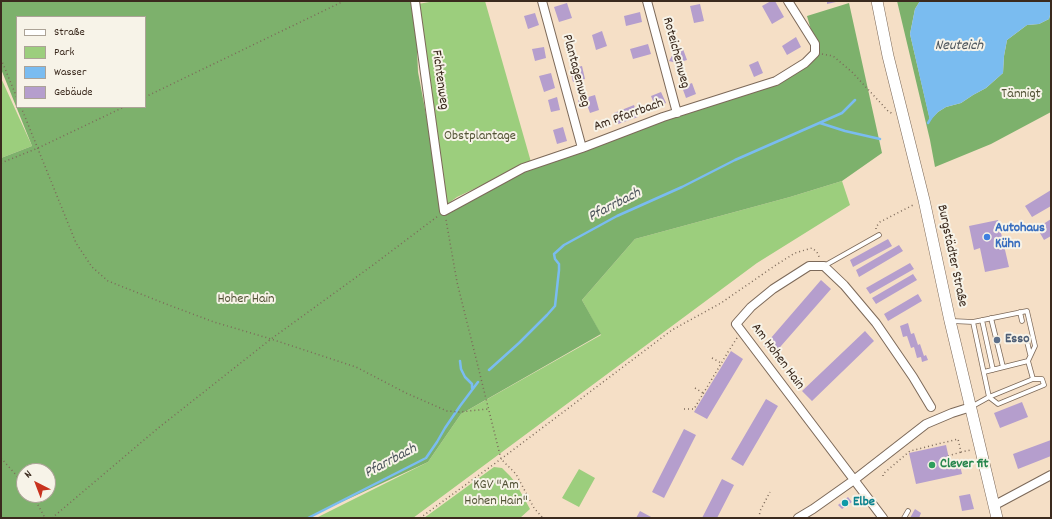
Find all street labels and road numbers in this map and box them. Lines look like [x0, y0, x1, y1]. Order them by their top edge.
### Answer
street label: Roteichenweg [657, 16, 693, 90]
street label: Plantagenweg [557, 33, 593, 109]
street label: Fichtenweg [427, 49, 451, 111]
street label: Am Pfarrbach [592, 96, 666, 136]
street label: Burgstädter Straße [932, 203, 970, 309]
street label: Am Hohen Hain [747, 320, 807, 394]

